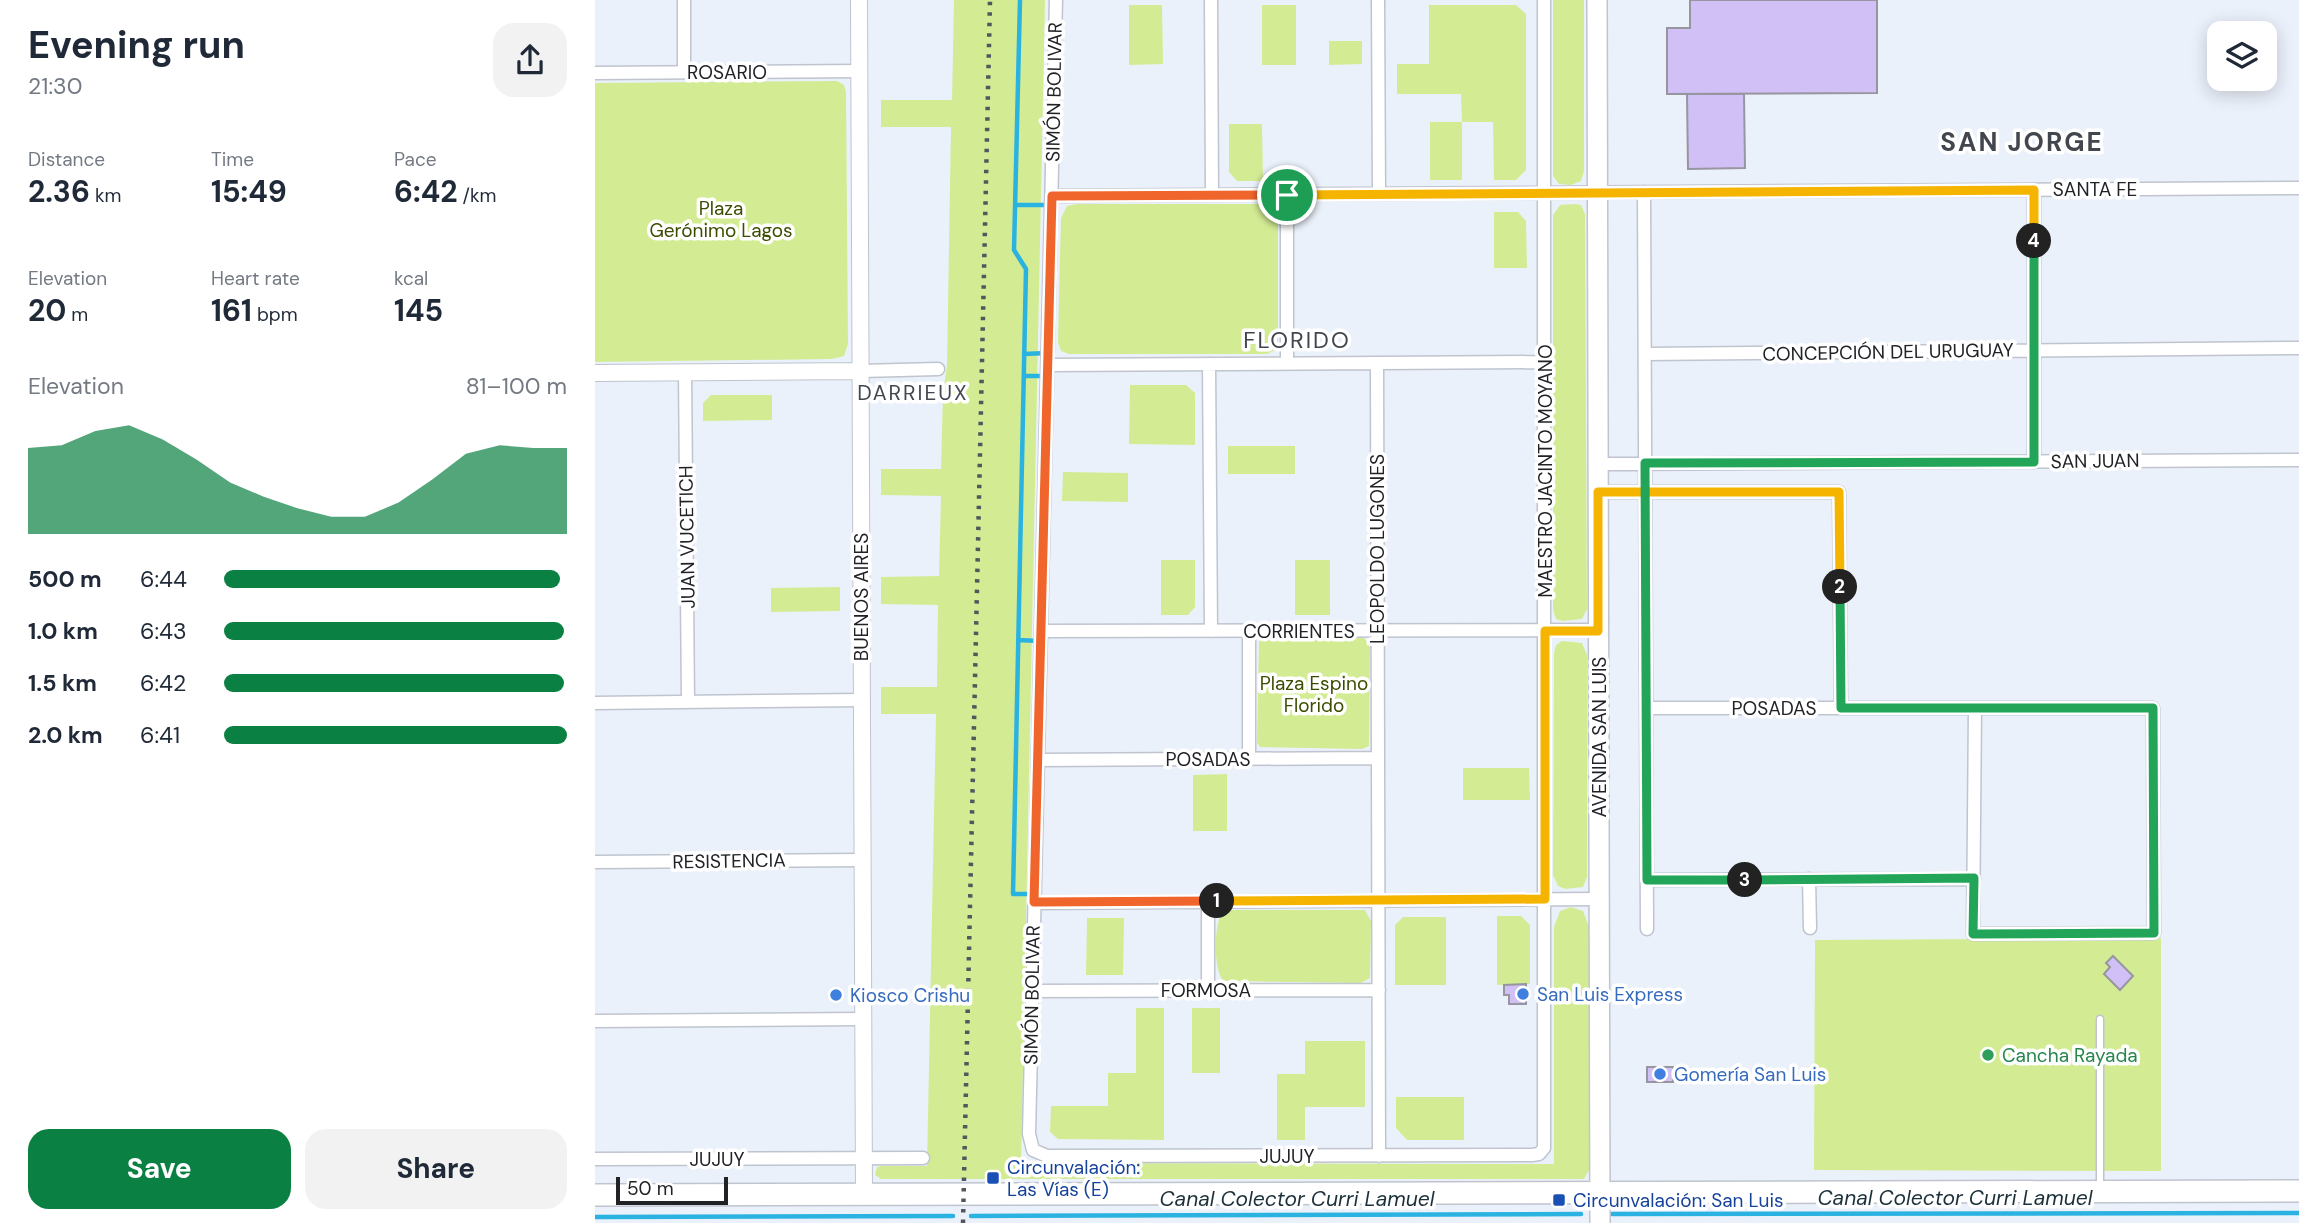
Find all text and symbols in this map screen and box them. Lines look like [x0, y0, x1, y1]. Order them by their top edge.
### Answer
text: Evening run [28, 20, 245, 70]
map controls [2207, 21, 2277, 91]
button: layers [2207, 21, 2277, 91]
street label: SIMÓN BOLIVAR [1040, 22, 1068, 162]
button: share [493, 23, 567, 97]
street label: ROSARIO [687, 60, 767, 85]
text: 21:30 [28, 71, 82, 101]
district label: SAN JORGE [1940, 125, 2104, 159]
text: Distance [28, 147, 105, 172]
text: Time [211, 147, 254, 172]
text: Pace [394, 147, 437, 172]
pin [1257, 165, 1317, 225]
text: 2.36 [28, 172, 90, 211]
text: 15:49 [211, 172, 287, 211]
text: 6:42 [394, 172, 457, 211]
icon: arrive [1268, 176, 1306, 214]
street label: SANTA FE [2053, 177, 2137, 202]
text: km [90, 183, 122, 208]
text: /km [457, 183, 496, 208]
park label: Plaza Gerónimo Lagos [649, 196, 793, 243]
pin: 4 [2017, 224, 2051, 258]
text: 4 [2027, 228, 2040, 253]
text: Elevation [28, 266, 107, 291]
text: Heart rate [211, 266, 300, 291]
text: kcal [394, 266, 428, 291]
text: 20 [28, 291, 66, 330]
text: 161 [211, 291, 252, 330]
text: 145 [394, 291, 443, 330]
text: m [66, 302, 88, 327]
text: bpm [252, 302, 298, 327]
district label: FLORIDO [1243, 325, 1351, 355]
street label: CONCEPCIÓN DEL URUGUAY [1762, 337, 2014, 367]
street label: MAESTRO JACINTO MOYANO [1533, 344, 1558, 598]
text: Elevation [28, 371, 124, 401]
text: 81–100 m [466, 371, 567, 401]
district label: DARRIEUX [857, 379, 969, 407]
street label: SAN JUAN [2050, 448, 2140, 474]
street label: LEOPOLDO LUGONES [1365, 454, 1390, 644]
street label: JUAN VUCETICH [673, 465, 701, 609]
street label: BUENOS AIRES [849, 533, 874, 661]
text: 500 m [28, 564, 102, 594]
text: 6:44 [140, 564, 187, 594]
pin: 2 [1823, 570, 1857, 604]
text: 2 [1834, 574, 1845, 599]
text: 1.0 km [28, 616, 98, 646]
text: 6:43 [140, 616, 187, 646]
street label: CORRIENTES [1243, 619, 1355, 644]
street label: AVENIDA SAN LUIS [1587, 657, 1612, 817]
text: 1.5 km [28, 668, 97, 698]
text: 6:42 [140, 668, 186, 698]
park label: Plaza Espino Florido [1260, 671, 1368, 718]
street label: POSADAS [1731, 696, 1817, 721]
text: 2.0 km [28, 720, 103, 750]
text: 6:41 [140, 720, 180, 750]
street label: POSADAS [1165, 747, 1251, 772]
street label: RESISTENCIA [672, 848, 786, 874]
pin: 3 [1727, 862, 1763, 898]
text: 3 [1739, 867, 1750, 892]
pin: 1 [1199, 884, 1235, 918]
text: 1 [1213, 888, 1220, 913]
street label: SIMÓN BOLIVAR [1018, 925, 1046, 1065]
street label: FORMOSA [1161, 978, 1252, 1003]
place label: San Luis Express [1537, 982, 1683, 1007]
place label: Kiosco Crishu [850, 983, 970, 1008]
marker: San Luis Express [1515, 986, 1531, 1002]
marker: Kiosco Crishu [828, 987, 844, 1003]
place label: Cancha Rayada [2002, 1043, 2138, 1068]
marker: Cancha Rayada [1980, 1047, 1996, 1063]
place label: Gomería San Luis [1674, 1062, 1826, 1087]
marker: Gomería San Luis [1652, 1066, 1668, 1082]
button: Save [28, 1129, 291, 1209]
button: Share [305, 1129, 567, 1209]
street label: JUJUY [1260, 1144, 1314, 1169]
street label: JUJUY [690, 1147, 744, 1172]
place label: Circunvalación: Las Vías (E) [1007, 1155, 1140, 1202]
marker: Circunvalación: Las Vías (E) [985, 1170, 1001, 1186]
scale bar [616, 1174, 728, 1206]
text: 50 m [627, 1176, 674, 1201]
water label: Canal Colector Curri Lamuel [1817, 1184, 2093, 1212]
water label: Canal Colector Curri Lamuel [1159, 1185, 1435, 1213]
place label: Circunvalación: San Luis [1573, 1188, 1784, 1213]
marker: Circunvalación: San Luis [1551, 1192, 1567, 1208]

